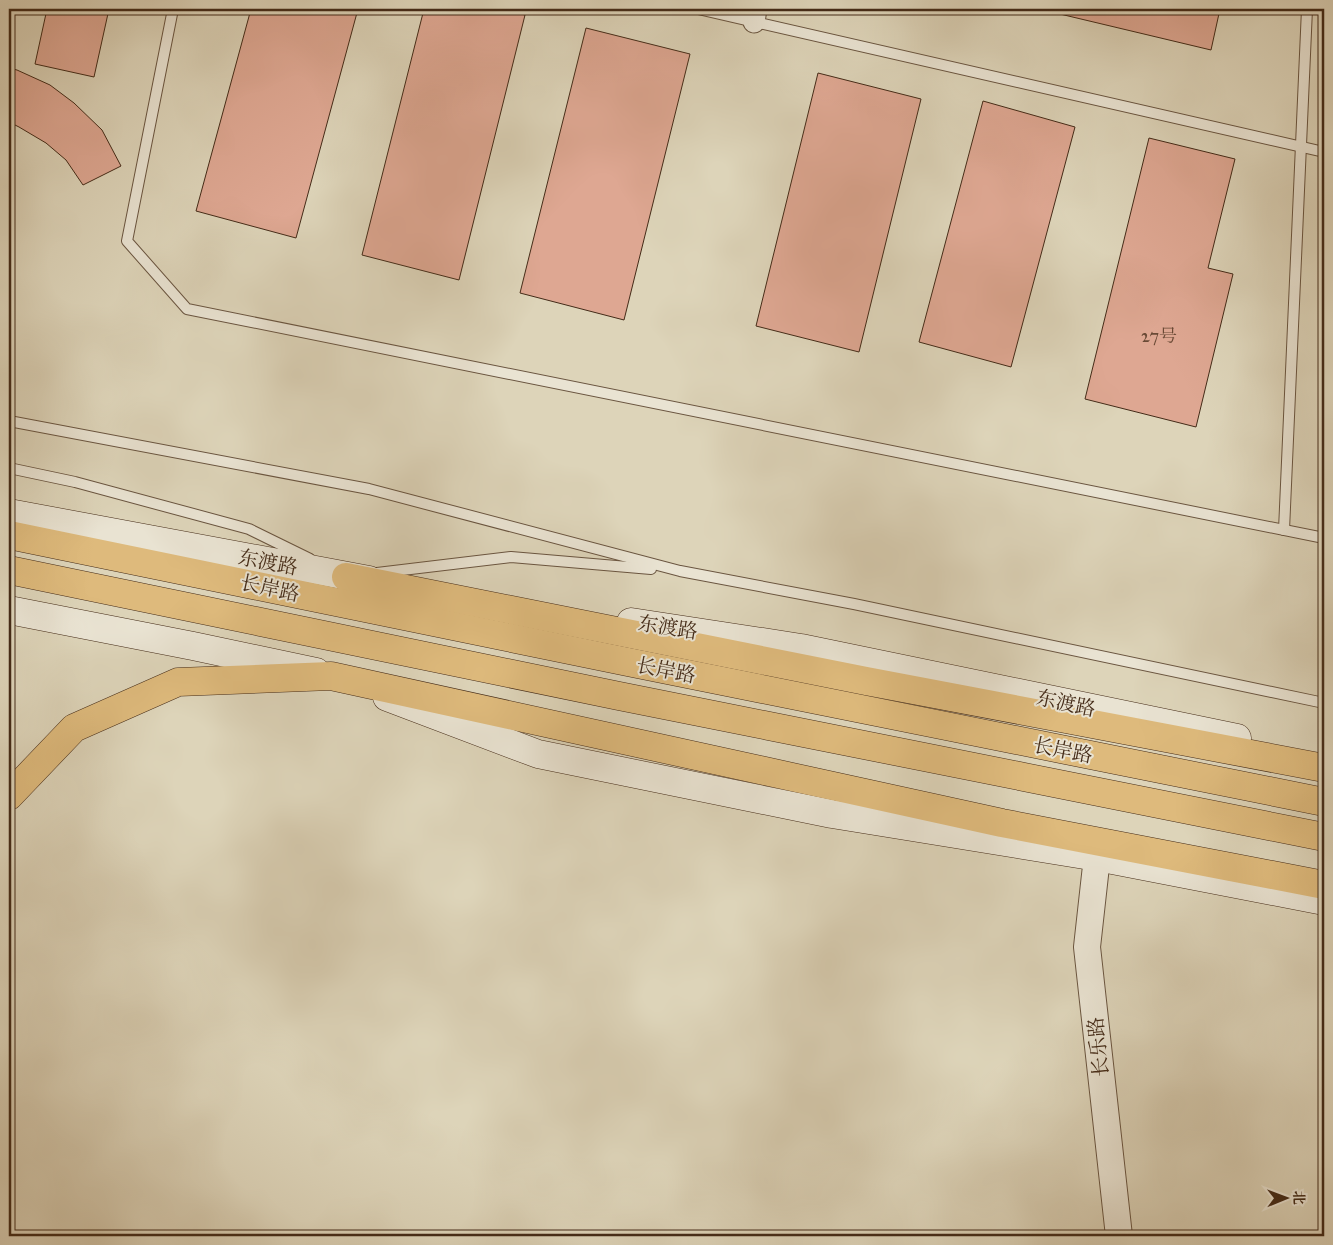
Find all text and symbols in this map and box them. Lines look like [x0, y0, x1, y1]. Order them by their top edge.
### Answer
house number: 27号 [1141, 325, 1177, 347]
street label: 东渡路 [236, 544, 300, 580]
street label: 长岸路 [238, 570, 302, 606]
street label: 东渡路 [636, 610, 700, 644]
street label: 长岸路 [634, 652, 698, 688]
street label: 东渡路 [1034, 685, 1098, 721]
street label: 长岸路 [1031, 732, 1095, 768]
street label: 长乐路 [1083, 1016, 1113, 1078]
north arrow [1260, 1172, 1310, 1222]
text: 北 [1290, 1191, 1307, 1205]

